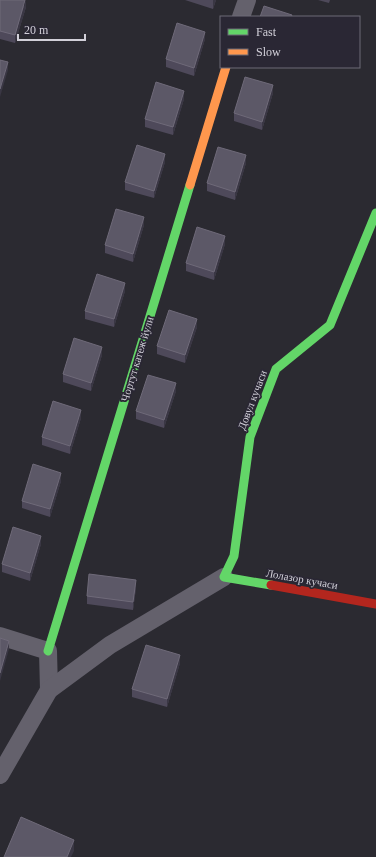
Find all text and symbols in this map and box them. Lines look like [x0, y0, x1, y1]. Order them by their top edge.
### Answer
scale bar [18, 16, 85, 42]
legend [220, 16, 360, 68]
text: 20 m [24, 23, 49, 37]
text: Fast [256, 25, 277, 39]
text: Slow [256, 45, 281, 59]
street label: Чортут катеж йули [118, 315, 156, 403]
street label: Довул кучаси [235, 368, 269, 432]
street label: Лолазор кучаси [265, 567, 339, 591]

